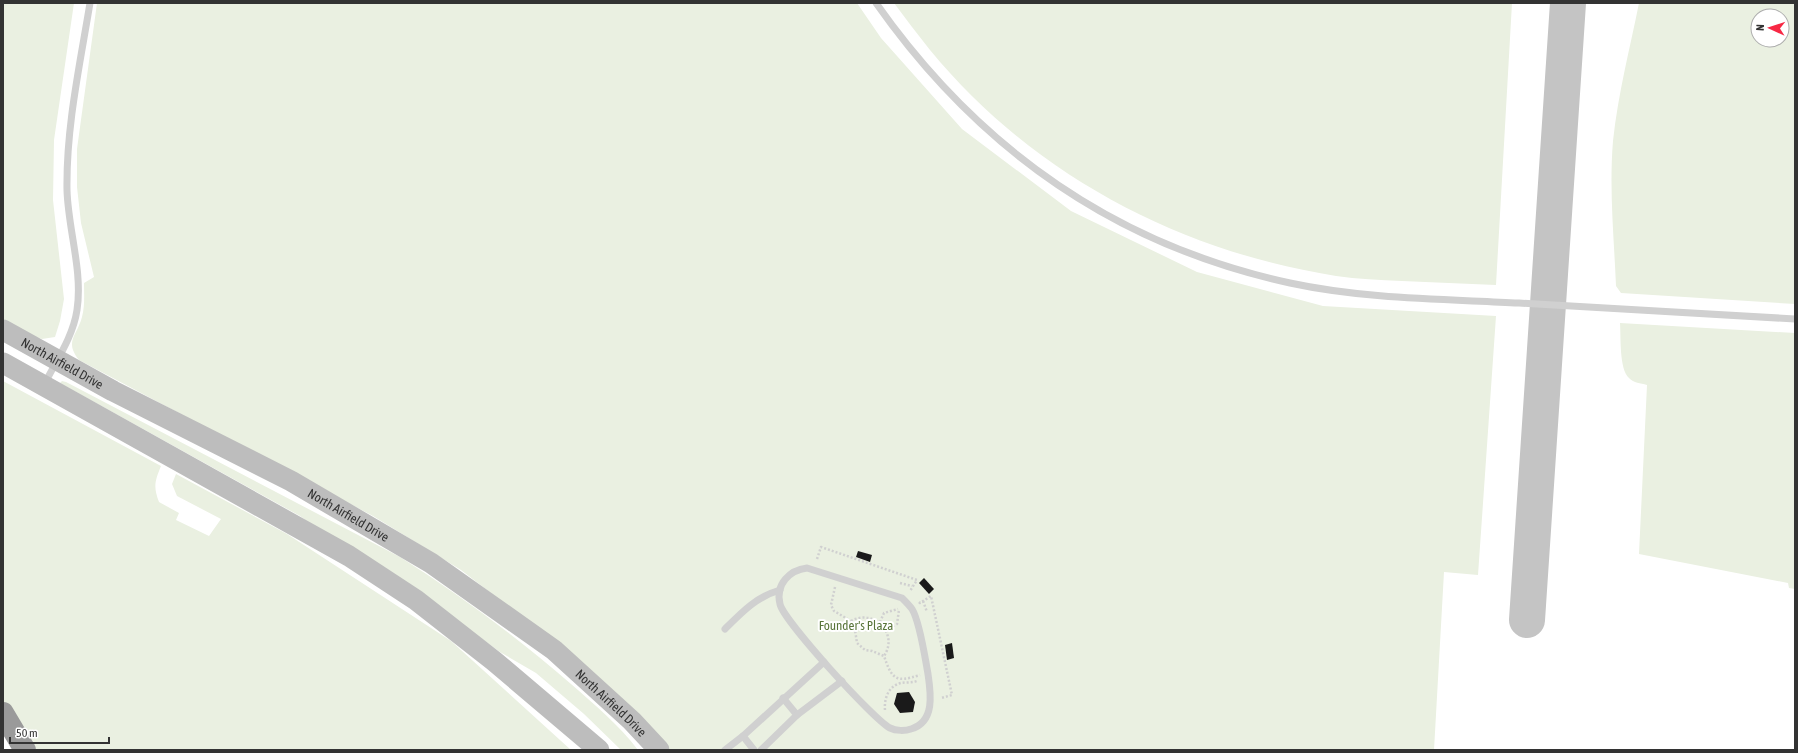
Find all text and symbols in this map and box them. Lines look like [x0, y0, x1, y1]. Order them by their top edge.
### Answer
north arrow [1750, 8, 1790, 48]
text: N [1754, 24, 1766, 31]
street label: North Airfield Drive [19, 334, 106, 392]
street label: North Airfield Drive [305, 485, 392, 544]
park label: Founder's Plaza [819, 618, 893, 633]
street label: North Airfield Drive [573, 666, 650, 739]
scale bar [10, 719, 109, 745]
text: 50 m [16, 726, 38, 740]

